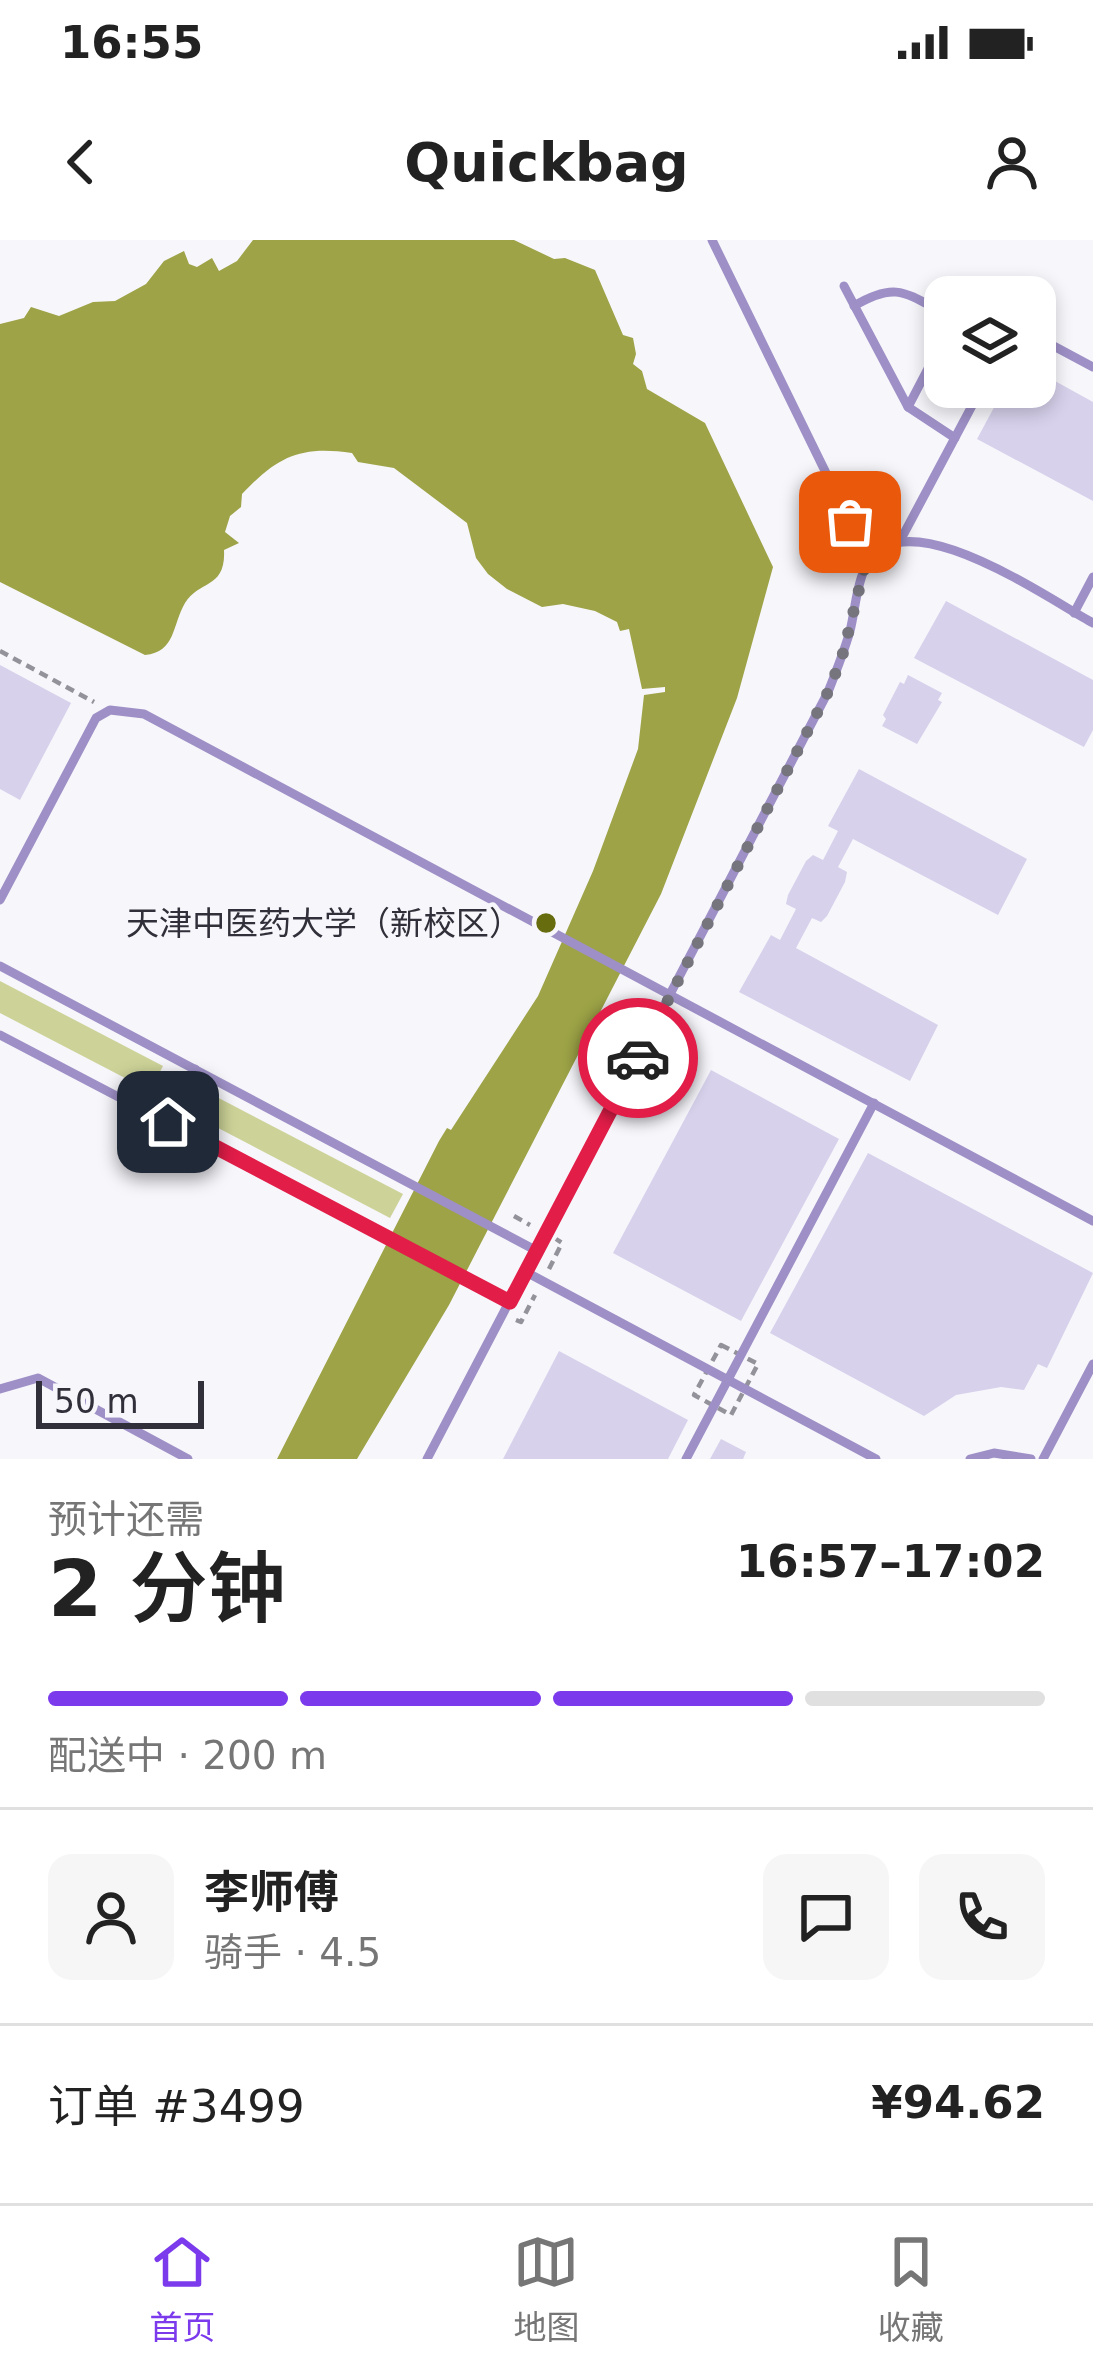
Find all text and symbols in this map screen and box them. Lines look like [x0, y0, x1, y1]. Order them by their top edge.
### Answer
text: 16:55 [60, 16, 203, 69]
icon: back [48, 129, 114, 195]
icon: person [979, 129, 1045, 195]
text: Quickbag [404, 131, 689, 194]
map controls [924, 276, 1056, 408]
button: layers [924, 276, 1056, 408]
pin [799, 471, 901, 573]
icon: bag [817, 489, 883, 555]
place label: 天津中医药大学（新校区） [126, 904, 522, 943]
marker: 天津中医药大学（新校区） [533, 910, 559, 936]
courier [578, 998, 698, 1118]
icon: car [605, 1025, 671, 1091]
pin [117, 1071, 219, 1173]
icon: home [135, 1089, 201, 1155]
scale bar [36, 1375, 204, 1428]
text: 50 m [54, 1382, 139, 1421]
text: 预计还需 [48, 1497, 204, 1542]
text: 16:57–17:02 [736, 1535, 1045, 1588]
text: 2 分钟 [48, 1544, 285, 1634]
text: 配送中 · 200 m [48, 1733, 327, 1778]
button: person [48, 1854, 174, 1980]
button: chat [763, 1854, 889, 1980]
button: phone [919, 1854, 1045, 1980]
text: 李师傅 [204, 1866, 339, 1919]
text: 骑手 · 4.5 [204, 1930, 381, 1975]
text: ¥94.62 [871, 2076, 1045, 2129]
text: 订单 #3499 [48, 2080, 305, 2133]
tab: 首页 [149, 2229, 215, 2349]
tab: 地图 [513, 2229, 579, 2349]
tab: 收藏 [878, 2229, 944, 2349]

